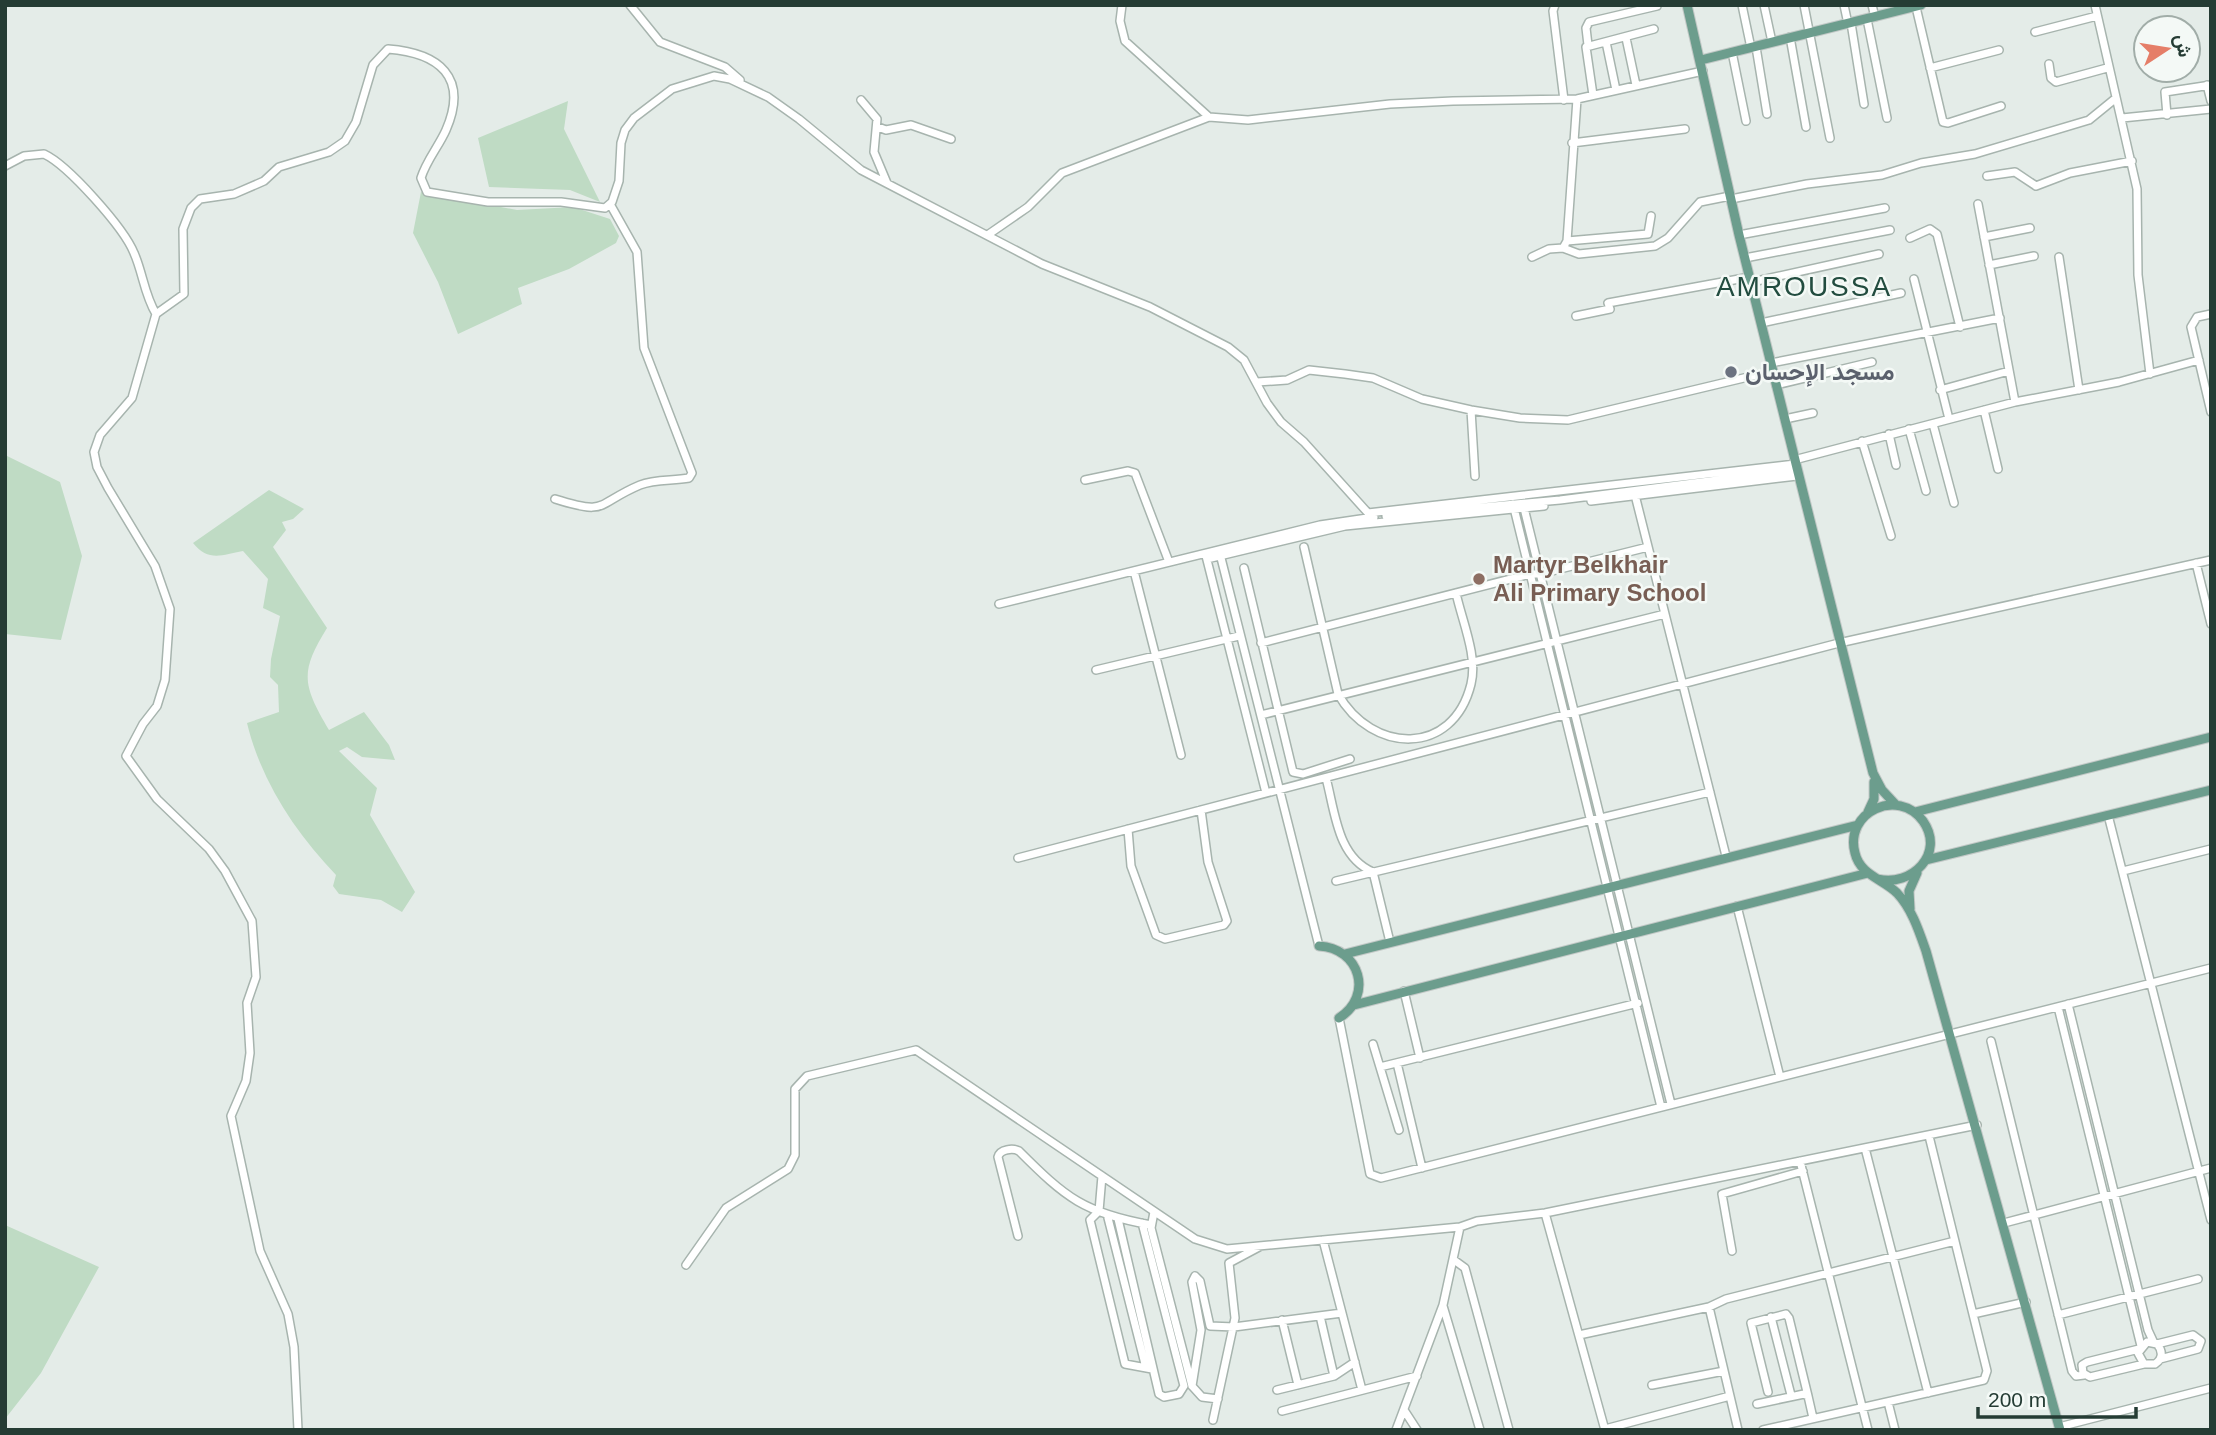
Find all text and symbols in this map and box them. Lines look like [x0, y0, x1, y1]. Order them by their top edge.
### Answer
north arrow [2132, 14, 2202, 84]
text: ش [2170, 32, 2196, 59]
district label: AMROUSSA [1716, 271, 1892, 302]
place label: مسجد الإحسان [1745, 358, 1895, 387]
marker: مسجد الإحسان [1723, 364, 1739, 380]
place label: Martyr Belkhair Ali Primary School [1493, 551, 1706, 606]
marker: Martyr Belkhair Ali Primary School [1471, 571, 1487, 587]
scale bar [1978, 1376, 2136, 1420]
text: 200 m [1988, 1388, 2046, 1411]

